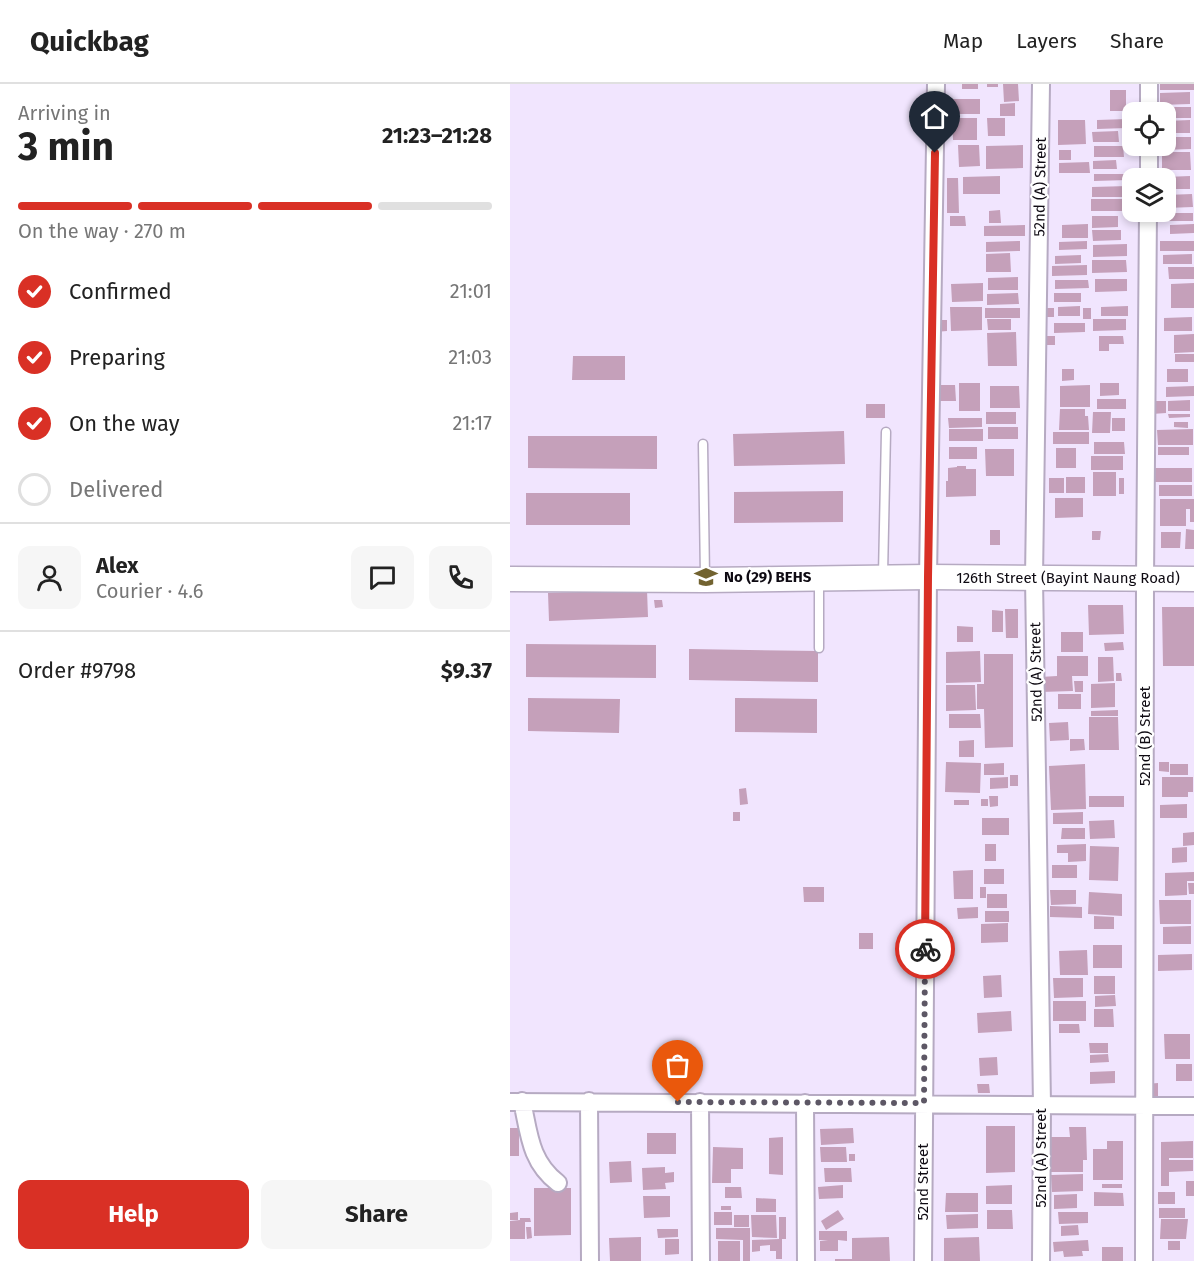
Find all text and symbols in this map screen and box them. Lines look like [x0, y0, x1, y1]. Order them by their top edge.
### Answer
text: Quickbag [30, 25, 149, 58]
text: Map [943, 28, 983, 54]
text: Layers [1016, 28, 1077, 54]
text: Share [1110, 28, 1164, 54]
pin [909, 91, 960, 153]
icon: home [918, 100, 951, 133]
text: Arriving in [18, 101, 111, 125]
map controls [1122, 102, 1176, 222]
button: locate [1122, 102, 1176, 156]
text: 21:23–21:28 [382, 122, 492, 149]
text: 3 min [18, 124, 114, 170]
street label: 52nd (A) Street [1030, 137, 1050, 237]
button: layers [1122, 168, 1176, 222]
text: On the way · 270 m [18, 219, 186, 243]
icon: check [18, 275, 51, 308]
text: Confirmed [69, 278, 172, 305]
text: 21:01 [450, 279, 492, 303]
icon: check [18, 341, 51, 374]
text: Preparing [69, 344, 165, 371]
text: 21:03 [448, 345, 492, 369]
icon: check [18, 407, 51, 440]
text: On the way [69, 410, 180, 437]
text: 21:17 [452, 411, 492, 435]
text: Delivered [69, 476, 164, 503]
button: person [18, 546, 81, 609]
button: chat [351, 546, 414, 609]
button: phone [429, 546, 492, 609]
text: Alex [96, 552, 139, 579]
school or university icon: No (29) BEHS [693, 564, 719, 590]
place label: No (29) BEHS [724, 568, 812, 586]
street label: 126th Street (Bayint Naung Road) [956, 569, 1180, 587]
text: Courier · 4.6 [96, 579, 203, 603]
street label: 52nd (A) Street [1026, 622, 1046, 722]
text: Order #9798 [18, 657, 136, 684]
text: $9.37 [441, 657, 492, 684]
street label: 52nd (B) Street [1136, 685, 1154, 786]
courier [895, 919, 955, 979]
icon: bike [909, 933, 942, 966]
pin [652, 1040, 703, 1102]
icon: bag [661, 1049, 694, 1082]
street label: 52nd (A) Street [1032, 1108, 1050, 1208]
street label: 52nd Street [914, 1143, 932, 1221]
button: Help [18, 1180, 249, 1249]
button: Share [261, 1180, 492, 1249]

